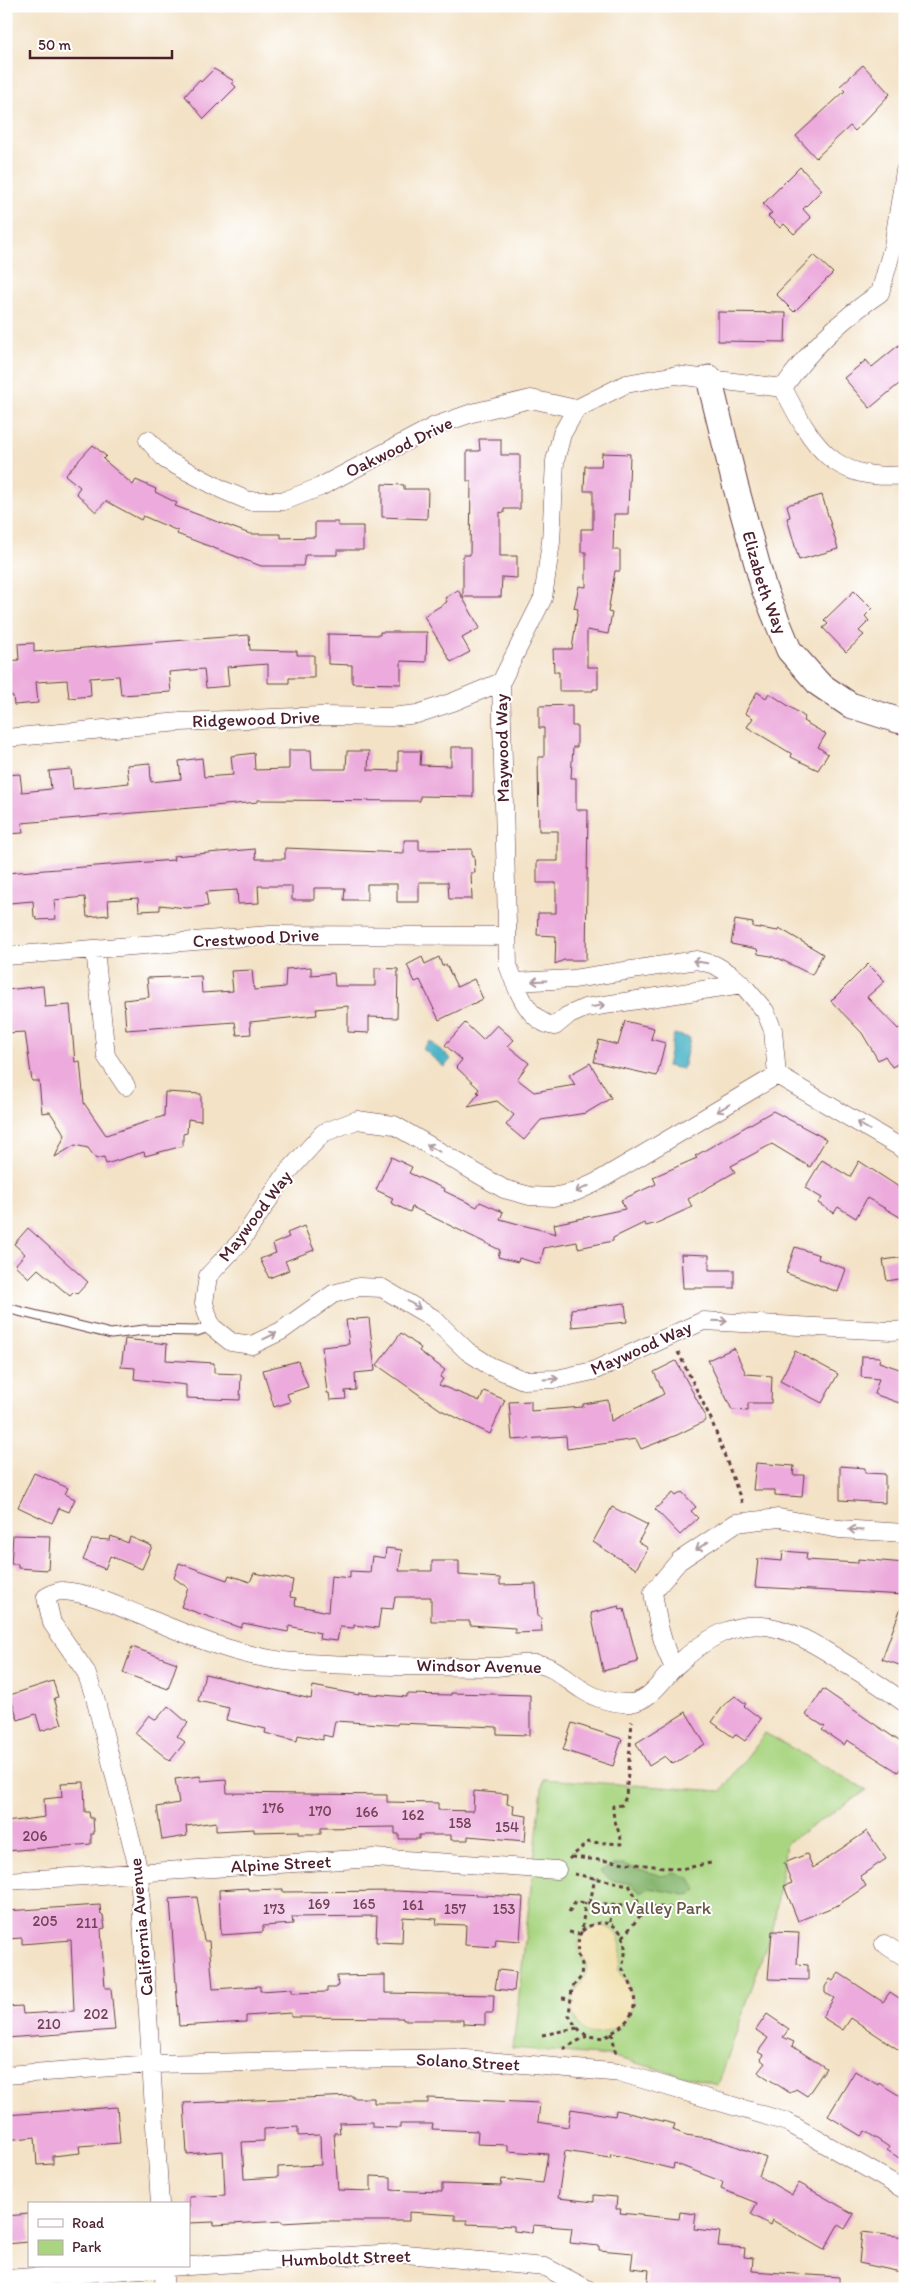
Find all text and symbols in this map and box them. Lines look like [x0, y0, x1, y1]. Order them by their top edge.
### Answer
scale bar [30, 28, 172, 60]
text: 50 m [38, 36, 71, 54]
street label: Oakwood Drive [342, 412, 456, 482]
street label: Elizabeth Way [737, 528, 792, 638]
street label: Maywood Way [490, 693, 514, 802]
street label: Ridgewood Drive [192, 706, 320, 732]
street label: Crestwood Drive [192, 924, 320, 952]
one-way arrow [692, 957, 708, 967]
one-way arrow [531, 976, 547, 985]
one-way arrow [590, 1001, 606, 1011]
one-way arrow [716, 1103, 730, 1113]
one-way arrow [856, 1120, 870, 1130]
one-way arrow [426, 1143, 440, 1153]
street label: Maywood Way [214, 1166, 297, 1266]
one-way arrow [575, 1184, 590, 1194]
one-way arrow [406, 1301, 420, 1311]
street label: Maywood Way [587, 1316, 696, 1380]
one-way arrow [711, 1317, 727, 1326]
one-way arrow [262, 1331, 277, 1341]
one-way arrow [543, 1374, 559, 1383]
one-way arrow [848, 1526, 864, 1535]
one-way arrow [695, 1541, 709, 1551]
street label: Windsor Avenue [416, 1654, 542, 1678]
house number: 176 [262, 1799, 284, 1817]
house number: 170 [308, 1802, 332, 1820]
house number: 166 [356, 1803, 378, 1821]
house number: 162 [402, 1806, 424, 1824]
house number: 158 [448, 1814, 472, 1832]
house number: 154 [495, 1818, 519, 1836]
house number: 206 [22, 1827, 48, 1845]
street label: Alpine Street [230, 1850, 332, 1878]
street label: California Avenue [124, 1857, 158, 1997]
house number: 169 [308, 1895, 331, 1913]
house number: 165 [353, 1895, 376, 1913]
house number: 161 [402, 1896, 424, 1914]
park label: Sun Valley Park [591, 1897, 712, 1919]
house number: 173 [263, 1900, 285, 1918]
house number: 157 [444, 1900, 467, 1918]
house number: 153 [492, 1900, 516, 1918]
house number: 205 [32, 1912, 58, 1930]
house number: 211 [76, 1914, 98, 1932]
house number: 202 [83, 2005, 109, 2023]
house number: 210 [37, 2015, 61, 2033]
street label: Solano Street [416, 2048, 521, 2076]
legend [28, 2202, 190, 2268]
text: Road [72, 2214, 105, 2232]
text: Park [72, 2238, 102, 2256]
street label: Humboldt Street [281, 2245, 411, 2271]

